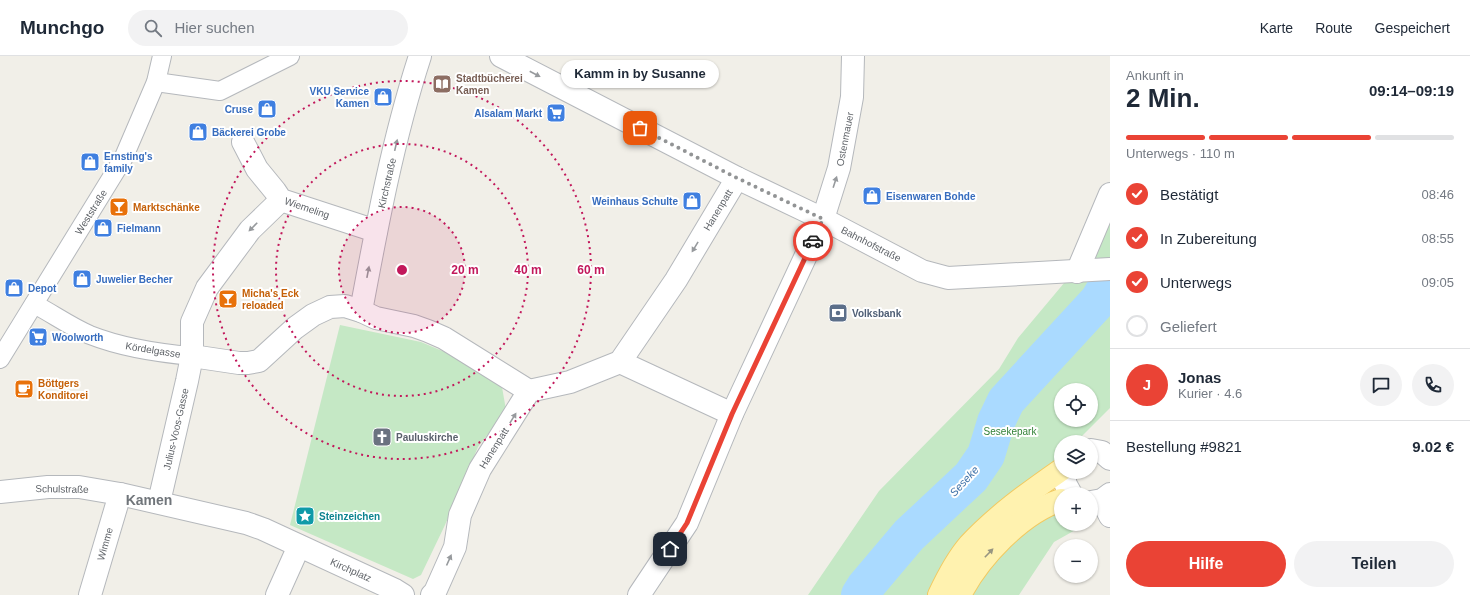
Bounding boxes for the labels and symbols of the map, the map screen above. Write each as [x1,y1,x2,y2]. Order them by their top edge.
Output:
callout: Kamm in by Susanne [561,60,719,88]
one-way arrow [530,71,541,77]
library icon: Stadtbücherei Kamen [431,73,453,95]
place label: Stadtbücherei Kamen [456,73,523,96]
place label: VKU Service Kamen [310,86,369,109]
shop icon: VKU Service Kamen [372,86,394,108]
shop icon: Cruse [256,98,278,120]
supermarket icon: Alsalam Markt [545,102,567,124]
place label: Cruse [225,104,253,115]
place label: Alsalam Markt [474,108,543,119]
street label: Ostenmauer [834,110,856,167]
pin [623,111,657,145]
shop icon: Bäckerei Grobe [187,121,209,143]
place label: Bäckerei Grobe [212,127,286,138]
one-way arrow [393,139,399,152]
shop icon: Ernsting's family [79,151,101,173]
place label: Ernsting's family [104,151,153,174]
street label: Kirchstraße [376,156,398,209]
one-way arrow [832,176,838,188]
shop icon: Eisenwaren Bohde [861,185,883,207]
street label: Weststraße [73,187,109,237]
street label: Hanenpatt [701,187,735,233]
shop icon: Weinhaus Schulte [681,190,703,212]
place label: Eisenwaren Bohde [886,191,976,202]
street label: Wiemeling [283,195,331,221]
bar icon: Marktschänke [108,196,130,218]
place label: Weinhaus Schulte [592,196,678,207]
place label: Marktschänke [133,202,200,213]
shop icon: Fielmann [92,217,114,239]
courier [793,221,833,261]
one-way arrow [248,222,258,232]
place label: Fielmann [117,223,161,234]
street label: Bahnhofstraße [839,224,903,264]
one-way arrow [692,241,699,253]
centre of rings [395,263,409,277]
text: 20 m [451,263,479,277]
text: 40 m [514,263,542,277]
text: 60 m [577,263,605,277]
one-way arrow [366,266,372,279]
shop icon: Juwelier Becher [71,268,93,290]
place label: Juwelier Becher [96,274,173,285]
shop icon: Depot [3,277,25,299]
place label: Depot [28,283,57,294]
bar icon: Micha's Eck reloaded [217,288,239,310]
place label: Micha's Eck reloaded [242,288,299,311]
bank icon: Volksbank [827,302,849,324]
place label: Volksbank [852,308,902,319]
supermarket icon: Woolworth [27,326,49,348]
place label: Woolworth [52,332,103,343]
street label: Kördelgasse [125,340,182,360]
cafe icon: Böttgers Konditorei [13,378,35,400]
place label: Böttgers Konditorei [38,378,88,401]
street label: Julius-Voos-Gasse [161,387,191,471]
one-way arrow [509,412,516,424]
street label: Hanenpatt [477,425,511,470]
church icon: Pauluskirche [371,426,393,448]
park label: Sesekepark [984,426,1037,437]
place label: Pauluskirche [396,432,459,443]
water label: Seseke [947,463,981,499]
street label: Schulstraße [35,483,89,495]
district label: Kamen [126,492,172,508]
place icon: Steinzeichen [294,505,316,527]
place label: Steinzeichen [319,511,380,522]
street label: Wimme [95,526,115,562]
pin [653,532,687,566]
one-way arrow [984,548,994,558]
one-way arrow [446,555,452,566]
street label: Kirchplatz [329,556,373,584]

